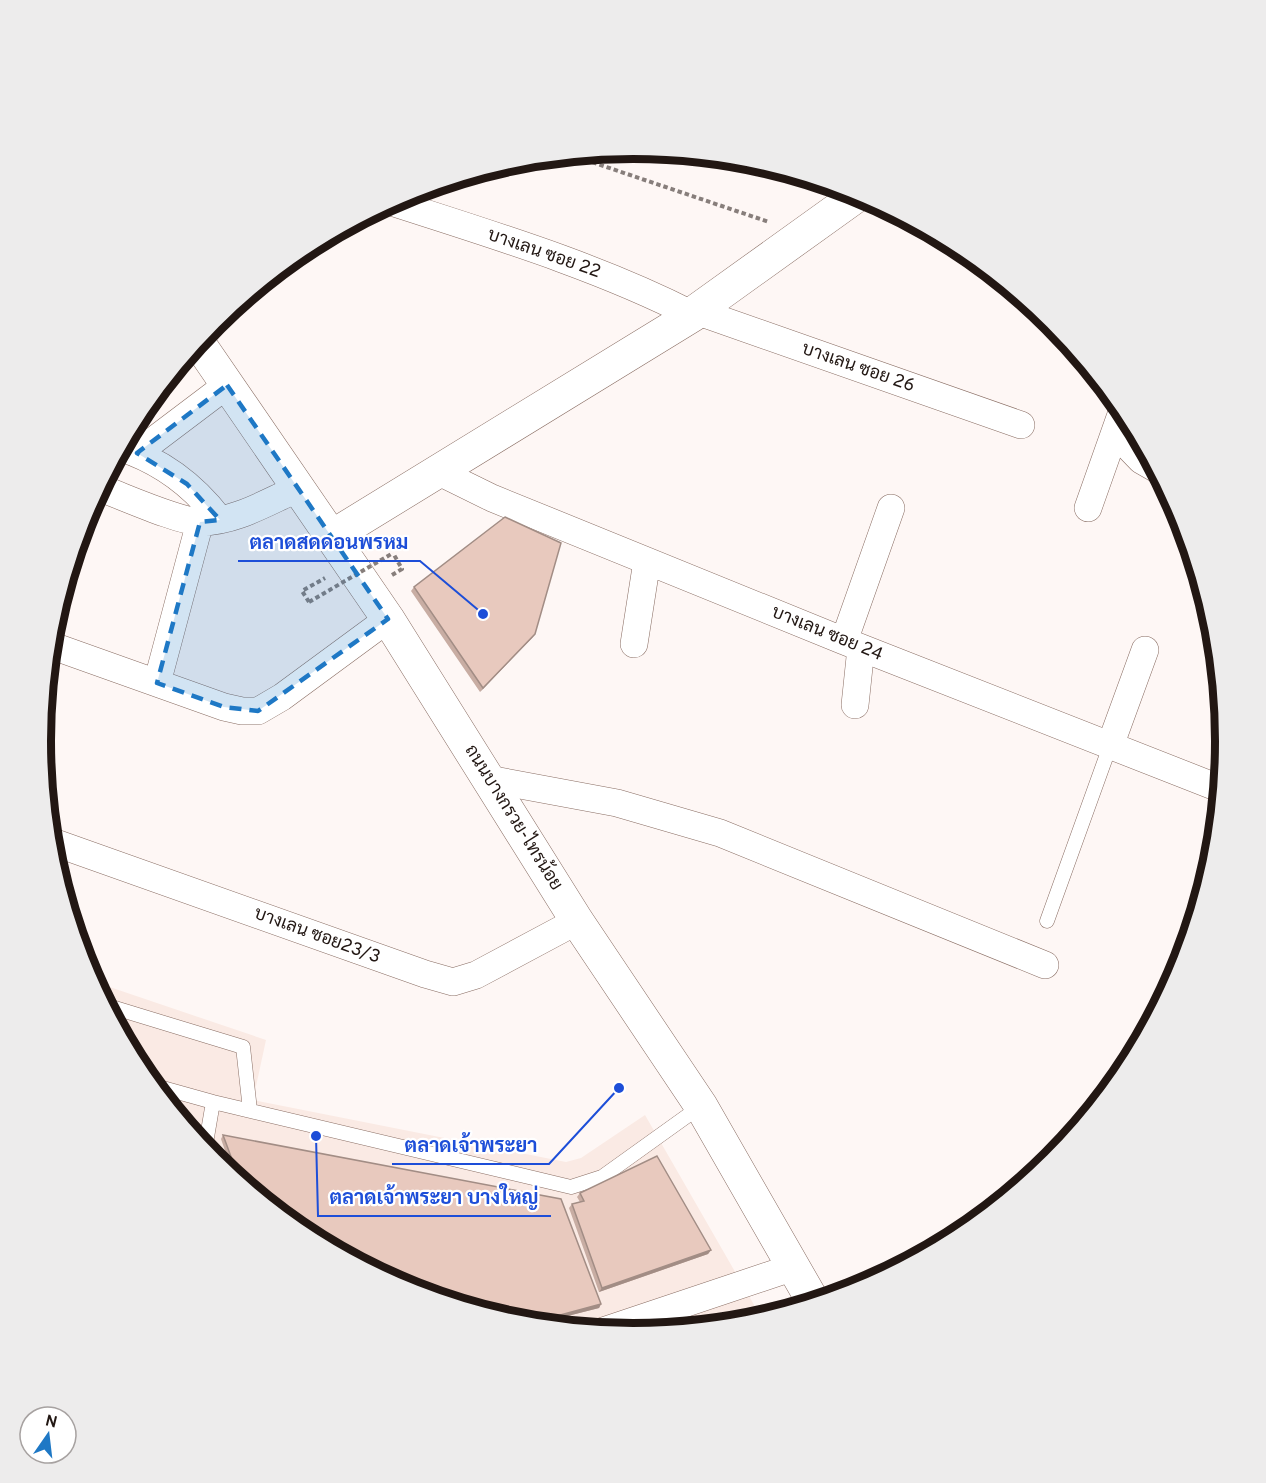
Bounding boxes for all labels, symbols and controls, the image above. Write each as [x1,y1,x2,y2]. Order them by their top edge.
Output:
street label: บางเลน ซอย 22 [484,224,604,284]
street label: บางเลน ซอย 26 [798,338,918,398]
callout: ตลาดสดดอนพรหม [238,523,420,561]
text: ตลาดสดดอนพรหม [250,531,408,557]
street label: บางเลน ซอย 24 [768,601,886,667]
street label: ถนนบางกรวย-ไทรน้อย [459,739,570,895]
street label: บางเลน ซอย23/3 [251,902,383,970]
callout: ตลาดเจ้าพระยา [392,1126,549,1164]
text: ตลาดเจ้าพระยา [405,1132,537,1160]
callout: ตลาดเจ้าพระยา บางใหญ่ [318,1178,551,1216]
text: ตลาดเจ้าพระยา บางใหญ่ [329,1183,539,1212]
north arrow [18,1405,78,1465]
text: N [43,1411,59,1433]

